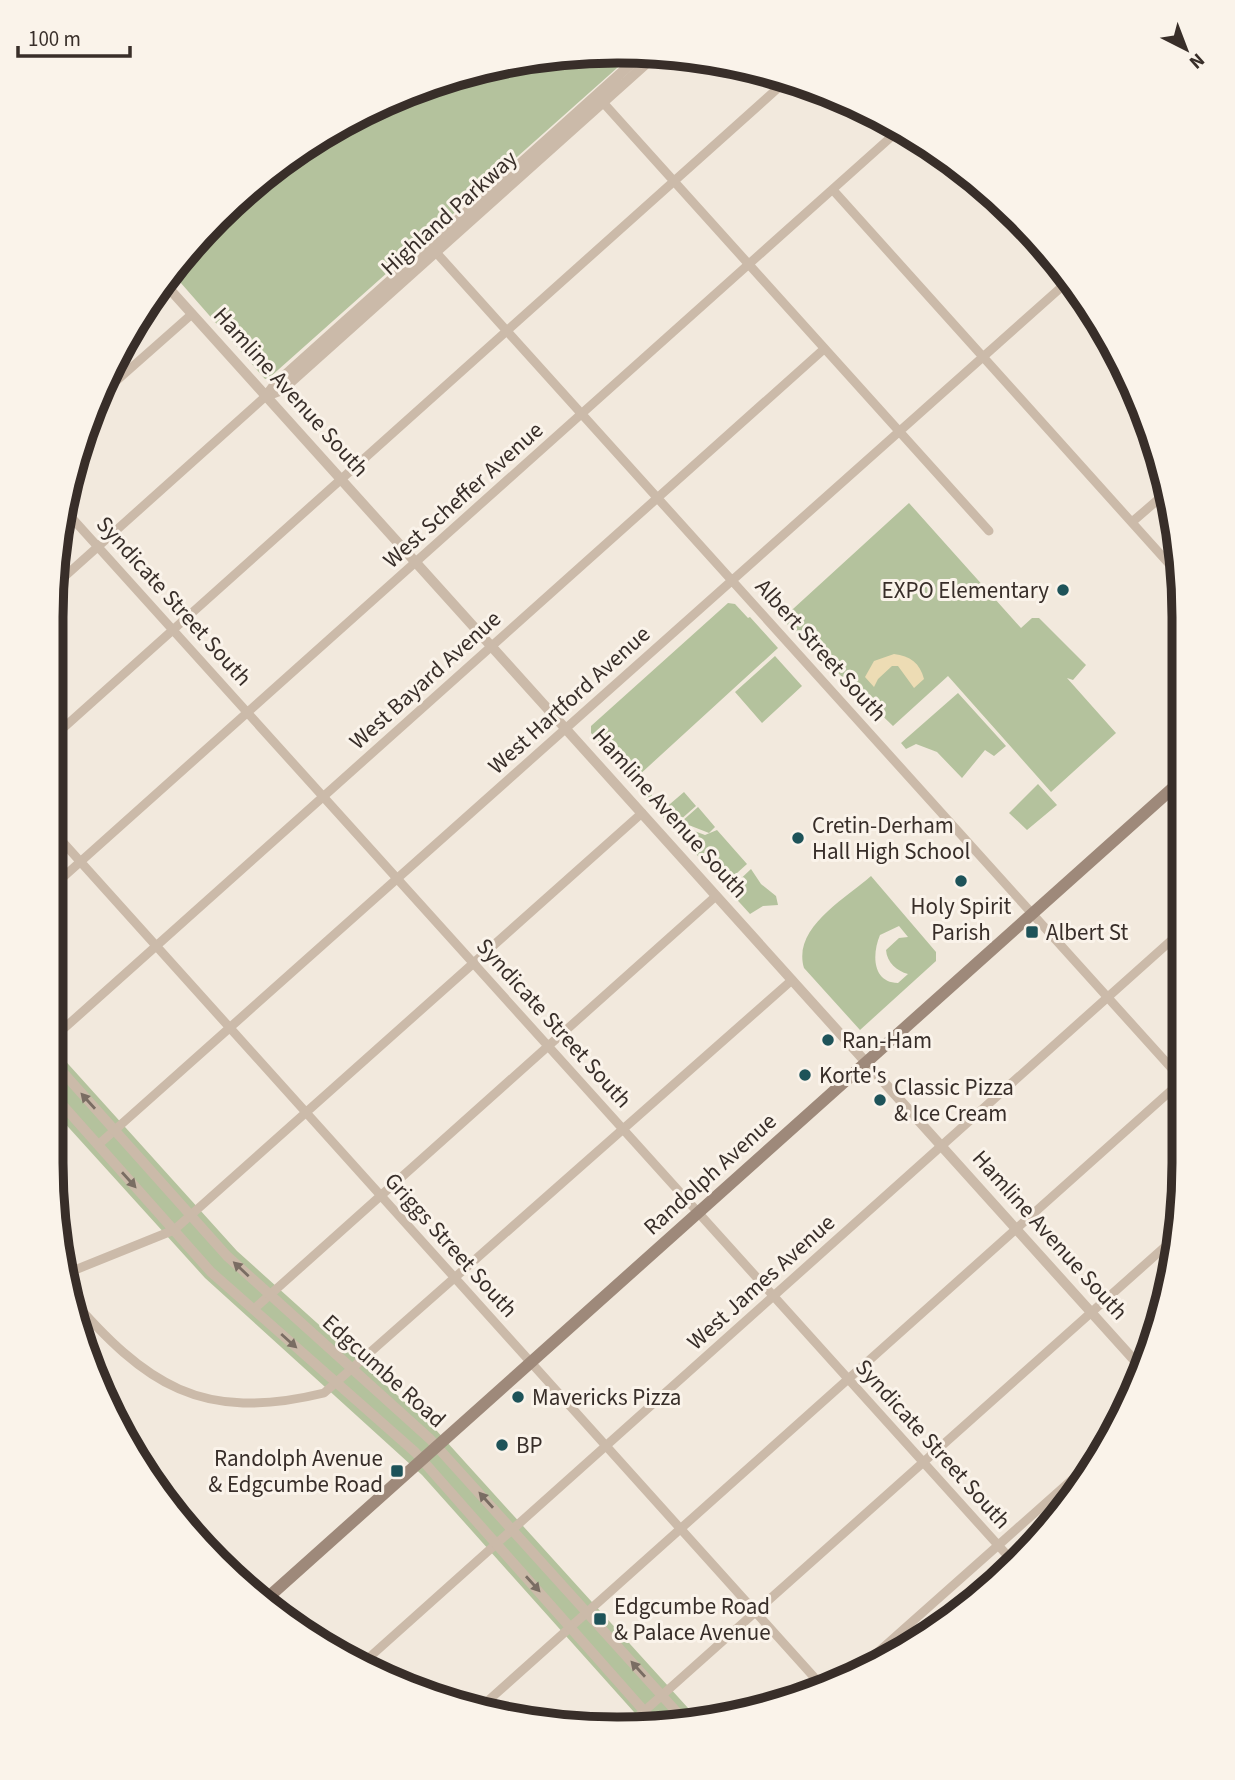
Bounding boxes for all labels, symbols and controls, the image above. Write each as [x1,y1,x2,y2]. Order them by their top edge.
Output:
scale bar [18,14,130,58]
north arrow [1151,14,1221,84]
text: 100 m [28,24,81,54]
text: N [1183,46,1210,75]
street label: Highland Parkway [373,142,525,283]
street label: Hamline Avenue South [206,300,376,484]
street label: West Scheffer Avenue [376,414,550,576]
street label: Syndicate Street South [89,509,259,693]
street label: Albert Street South [748,571,894,729]
place label: EXPO Elementary [882,574,1049,607]
marker: EXPO Elementary [1055,582,1071,598]
street label: West Bayard Avenue [342,603,508,757]
street label: West Hartford Avenue [481,618,657,782]
street label: Hamline Avenue South [585,721,755,905]
place label: Cretin-Derham Hall High School [812,809,970,868]
marker: Cretin-Derham Hall High School [790,830,806,846]
marker: Holy Spirit Parish [953,873,969,889]
place label: Holy Spirit Parish [911,890,1012,949]
place label: Albert St [1046,916,1129,949]
marker: Albert St [1024,924,1040,940]
street label: Syndicate Street South [469,931,639,1115]
place label: Ran-Ham [842,1024,932,1057]
marker: Ran-Ham [820,1032,836,1048]
place label: Korte's [819,1059,886,1092]
marker: Korte's [797,1067,813,1083]
place label: Classic Pizza & Ice Cream [894,1071,1014,1130]
one-way arrow [81,1092,96,1109]
marker: Classic Pizza & Ice Cream [872,1092,888,1108]
street label: Randolph Avenue [636,1105,784,1243]
street label: Hamline Avenue South [965,1143,1135,1327]
street label: Griggs Street South [377,1165,525,1325]
one-way arrow [121,1171,137,1189]
street label: West James Avenue [680,1206,842,1358]
one-way arrow [232,1261,250,1277]
street label: Edgcumbe Road [315,1307,453,1435]
one-way arrow [280,1333,298,1349]
street label: Syndicate Street South [848,1352,1018,1536]
place label: Mavericks Pizza [532,1381,681,1414]
marker: Mavericks Pizza [510,1389,526,1405]
place label: BP [516,1429,543,1462]
marker: BP [494,1437,510,1453]
place label: Randolph Avenue & Edgcumbe Road [208,1442,383,1501]
marker: Randolph Avenue & Edgcumbe Road [389,1463,405,1479]
one-way arrow [478,1492,494,1509]
one-way arrow [525,1575,540,1592]
place label: Edgcumbe Road & Palace Avenue [614,1590,771,1649]
marker: Edgcumbe Road & Palace Avenue [592,1611,608,1627]
one-way arrow [630,1660,646,1678]

